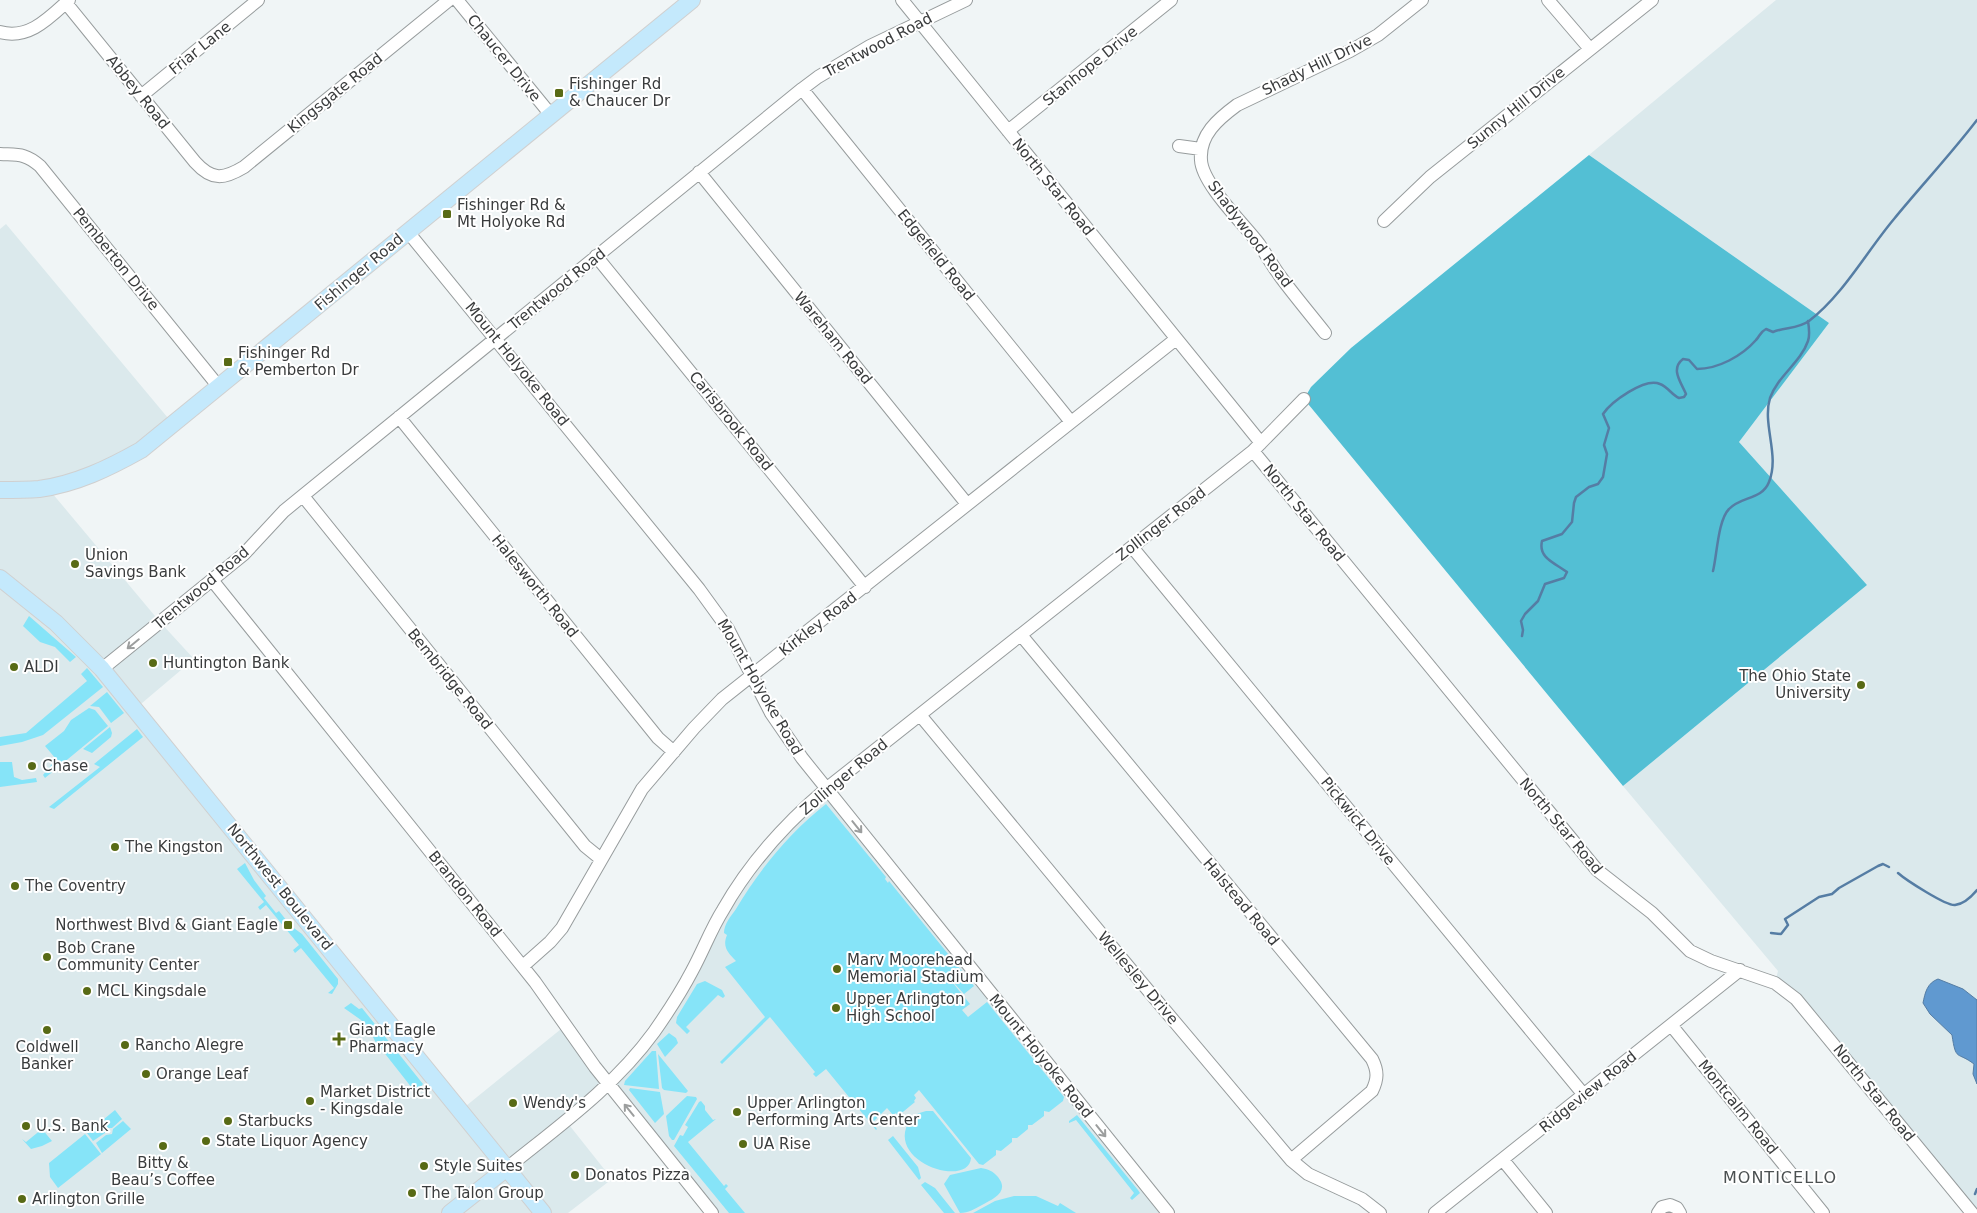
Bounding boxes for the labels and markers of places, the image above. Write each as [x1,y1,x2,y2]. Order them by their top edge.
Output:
place label: Fishinger Rd & Chaucer Dr [569,75,671,110]
marker: Fishinger Rd & Chaucer Dr [553,87,565,99]
place label: Fishinger Rd & Mt Holyoke Rd [457,196,566,231]
marker: Fishinger Rd & Mt Holyoke Rd [441,208,453,220]
place label: Fishinger Rd & Pemberton Dr [238,344,360,379]
marker: Fishinger Rd & Pemberton Dr [222,356,234,368]
place label: Union Savings Bank [85,546,186,581]
marker: Union Savings Bank [69,558,81,570]
place label: Huntington Bank [163,654,290,672]
marker: Huntington Bank [147,657,159,669]
place label: ALDI [24,658,59,676]
marker: ALDI [8,661,20,673]
place label: The Ohio State University [1738,667,1851,702]
marker: The Ohio State University [1855,679,1867,691]
place label: Chase [42,757,88,775]
marker: Chase [26,760,38,772]
place label: The Kingston [124,838,223,856]
marker: The Kingston [109,841,121,853]
place label: The Coventry [24,877,126,895]
marker: The Coventry [9,880,21,892]
place label: Northwest Blvd & Giant Eagle [55,916,278,934]
marker: Northwest Blvd & Giant Eagle [282,919,294,931]
place label: Bob Crane Community Center [57,939,200,974]
marker: Bob Crane Community Center [41,951,53,963]
place label: Marv Moorehead Memorial Stadium [847,951,984,986]
marker: Marv Moorehead Memorial Stadium [831,963,843,975]
place label: MCL Kingsdale [97,982,207,1000]
marker: MCL Kingsdale [81,985,93,997]
place label: Upper Arlington High School [846,990,965,1025]
marker: Upper Arlington High School [830,1002,842,1014]
place label: Giant Eagle Pharmacy [349,1021,436,1056]
marker: Coldwell Banker [41,1024,53,1036]
marker: Giant Eagle Pharmacy [333,1033,345,1045]
place label: Rancho Alegre [135,1036,244,1054]
place label: Coldwell Banker [15,1038,79,1073]
marker: Rancho Alegre [119,1039,131,1051]
place label: Orange Leaf [156,1065,249,1083]
marker: Orange Leaf [140,1068,152,1080]
place label: Market District - Kingsdale [320,1083,430,1118]
place label: Wendy's [523,1094,586,1112]
place label: Upper Arlington Performing Arts Center [747,1094,920,1129]
marker: Market District - Kingsdale [304,1095,316,1107]
marker: Wendy's [507,1097,519,1109]
marker: Upper Arlington Performing Arts Center [731,1106,743,1118]
place label: Starbucks [238,1112,313,1130]
marker: Starbucks [222,1115,234,1127]
place label: U.S. Bank [36,1117,109,1135]
marker: U.S. Bank [20,1120,32,1132]
place label: State Liquor Agency [216,1132,368,1150]
marker: State Liquor Agency [200,1135,212,1147]
place label: UA Rise [753,1135,811,1153]
marker: UA Rise [737,1138,749,1150]
marker: Bitty & Beau’s Coffee [157,1140,169,1152]
place label: Bitty & Beau’s Coffee [111,1154,215,1189]
place label: Style Suites [434,1157,523,1175]
marker: Style Suites [418,1160,430,1172]
place label: Donatos Pizza [585,1166,690,1184]
marker: Donatos Pizza [569,1169,581,1181]
place label: The Talon Group [421,1184,544,1202]
marker: The Talon Group [406,1187,418,1199]
place label: Arlington Grille [32,1190,145,1208]
marker: Arlington Grille [16,1193,28,1205]

